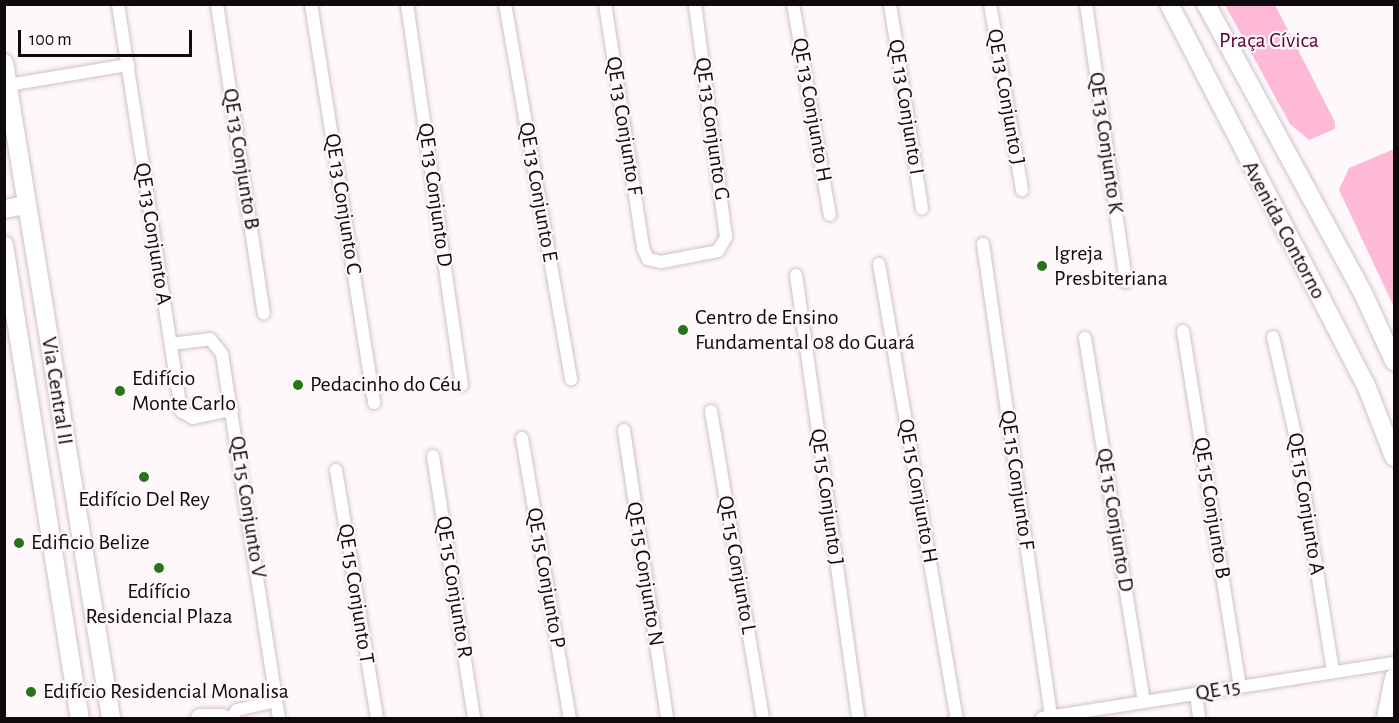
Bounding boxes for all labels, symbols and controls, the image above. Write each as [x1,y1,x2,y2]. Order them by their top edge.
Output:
scale bar [21,18,195,56]
street label: QE 13 Conjunto J [981,27,1031,167]
park label: Praça Cívica [1219,28,1319,54]
text: 100 m [29,31,72,49]
street label: QE 13 Conjunto H [786,36,838,184]
street label: QE 13 Conjunto I [882,37,930,177]
street label: QE 13 Conjunto F [600,55,648,197]
street label: QE 13 Conjunto G [689,56,735,202]
street label: QE 13 Conjunto K [1083,70,1129,216]
street label: QE 13 Conjunto B [217,87,265,231]
street label: QE 13 Conjunto E [513,120,563,264]
street label: QE 13 Conjunto D [412,121,458,269]
street label: QE 13 Conjunto C [319,132,367,276]
street label: Avenida Contorno [1236,156,1332,304]
street label: QE 13 Conjunto A [129,161,177,307]
place label: Igreja Presbiteriana [1054,240,1168,292]
marker: Igreja Presbiteriana [1035,259,1049,273]
place label: Centro de Ensino Fundamental 08 do Guará [695,304,915,356]
marker: Centro de Ensino Fundamental 08 do Guará [676,323,690,337]
street label: Via Central II [35,335,79,447]
place label: Edifício Monte Carlo [132,365,236,416]
place label: Pedacinho do Céu [310,372,461,398]
marker: Pedacinho do Céu [291,378,305,392]
marker: Edifício Monte Carlo [113,384,127,398]
street label: QE 15 Conjunto F [994,409,1040,551]
street label: QE 15 Conjunto H [892,417,944,565]
street label: QE 15 Conjunto J [804,427,850,567]
street label: QE 15 Conjunto A [1282,431,1330,577]
street label: QE 15 Conjunto V [224,434,272,580]
street label: QE 15 Conjunto B [1188,435,1236,581]
street label: QE 15 Conjunto D [1091,446,1139,594]
marker: Edifício Del Rey [137,470,151,484]
place label: Edifício Del Rey [78,487,210,513]
street label: QE 15 Conjunto L [712,494,762,636]
street label: QE 15 Conjunto N [621,500,669,648]
street label: QE 15 Conjunto P [521,506,571,650]
street label: QE 15 Conjunto R [430,514,478,660]
street label: QE 15 Conjunto T [332,522,380,666]
place label: Edificio Belize [31,530,150,556]
marker: Edificio Belize [12,536,26,550]
marker: Edífício Residencial Plaza [152,561,166,575]
place label: Edífício Residencial Plaza [85,578,233,630]
street label: QE 15 [1194,673,1242,707]
place label: Edifício Residencial Monalisa [43,679,289,705]
marker: Edifício Residencial Monalisa [24,685,38,699]

